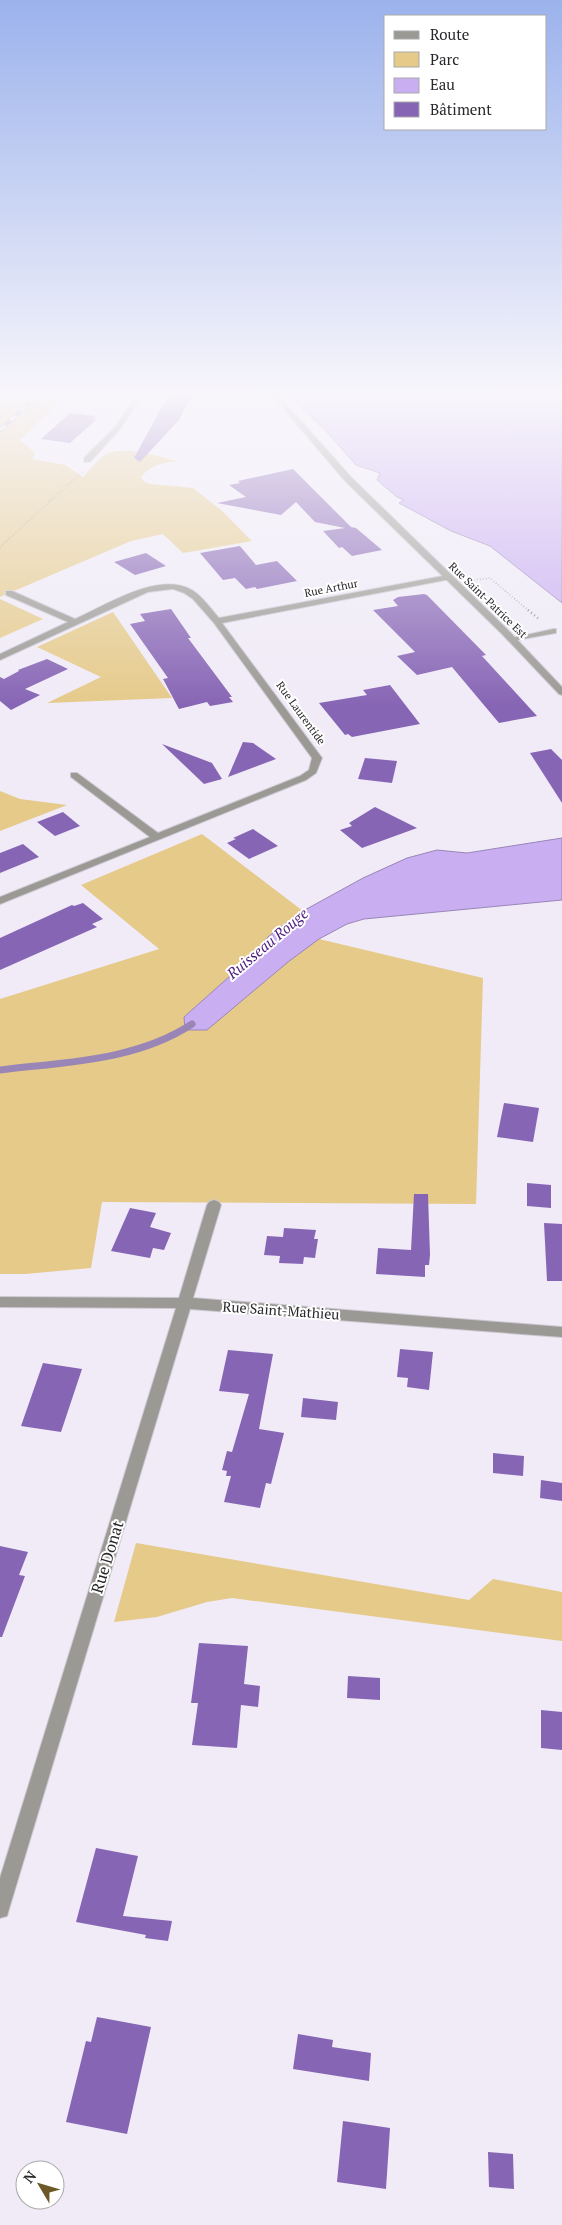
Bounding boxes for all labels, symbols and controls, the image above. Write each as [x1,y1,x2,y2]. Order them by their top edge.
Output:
legend [384,15,547,130]
text: Route [430,24,469,44]
text: Parc [430,49,459,69]
text: Eau [430,74,455,94]
text: Bâtiment [430,99,492,119]
street label: Rue Saint-Patrice Est [446,559,530,641]
street label: Rue Arthur [303,576,360,600]
street label: Rue Laurentide [273,679,329,748]
water label: Ruisseau Rouge [222,903,312,983]
street label: Rue Saint-Mathieu [222,1296,340,1324]
street label: Rue Donat [86,1518,129,1596]
north arrow [15,2160,65,2210]
text: N [19,2166,40,2187]

